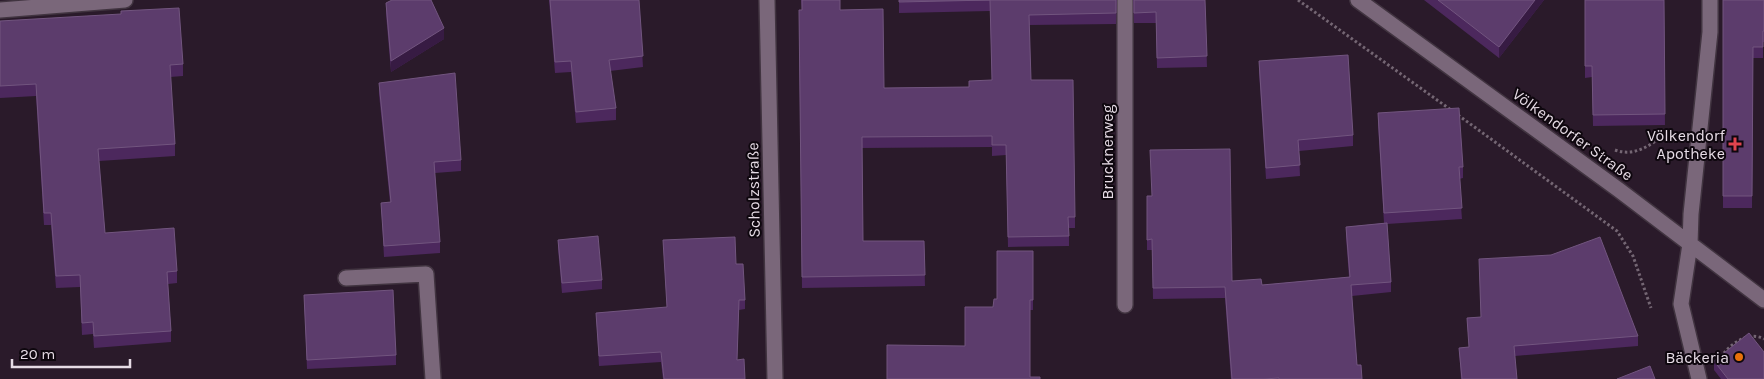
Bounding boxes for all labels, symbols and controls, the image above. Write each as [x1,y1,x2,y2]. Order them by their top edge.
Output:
street label: Völkendorfer Straße [1509,84,1637,184]
street label: Brucknerweg [1098,104,1117,200]
place label: Völkendorf Apotheke [1647,126,1726,163]
marker: Völkendorf Apotheke [1729,138,1741,150]
street label: Scholzstraße [743,142,764,238]
scale bar [12,336,130,368]
text: 20 m [20,345,55,363]
place label: Bäckeria [1665,348,1729,367]
marker: Bäckeria [1733,351,1745,363]

